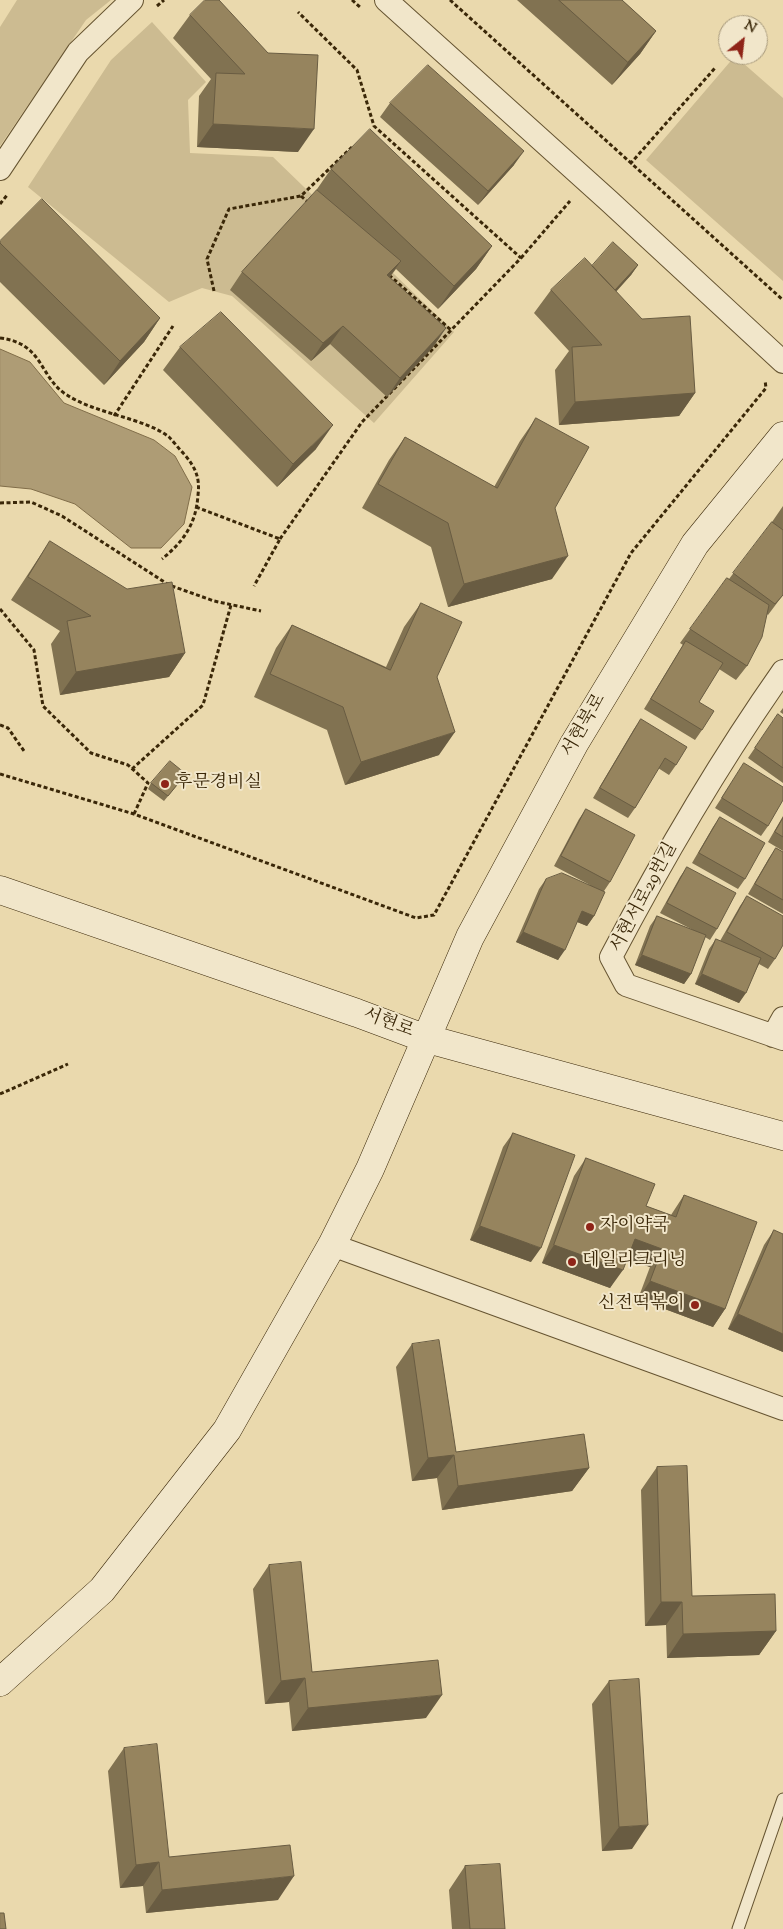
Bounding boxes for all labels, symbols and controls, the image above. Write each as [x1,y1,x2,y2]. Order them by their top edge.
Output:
north arrow [718,15,768,65]
text: N [740,16,760,39]
street label: 서현북로 [558,690,612,762]
place label: 후문경비실 [175,773,262,795]
marker: 후문경비실 [159,778,171,790]
street label: 서현서로29번길 [607,839,683,957]
street label: 서현로 [360,1005,416,1043]
place label: 자이약국 [600,1216,670,1238]
marker: 자이약국 [584,1221,596,1233]
place label: 데일리크리닝 [582,1251,686,1273]
marker: 데일리크리닝 [566,1256,578,1268]
place label: 신전떡볶이 [598,1294,685,1316]
marker: 신전떡볶이 [689,1299,701,1311]

